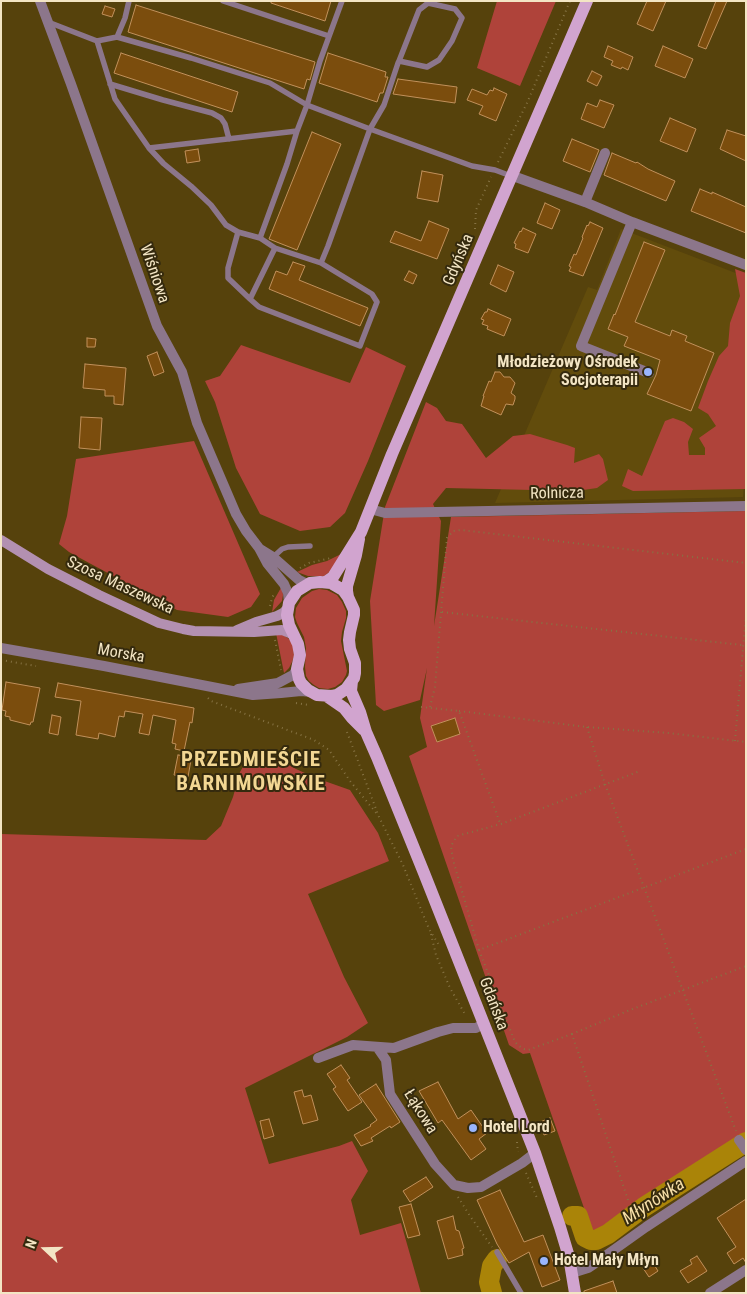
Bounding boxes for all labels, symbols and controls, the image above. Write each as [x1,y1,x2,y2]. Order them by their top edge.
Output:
street label: Gdyńska [440,231,478,289]
street label: Wiśniowa [135,242,173,306]
place label: Młodzieżowy Ośrodek Socjoterapii [497,353,638,391]
marker: Młodzieżowy Ośrodek Socjoterapii [642,366,654,378]
street label: Rolnicza [530,484,584,504]
street label: Szosa Maszewska [63,553,177,619]
street label: Morska [96,640,146,668]
district label: PRZEDMIEŚCIE BARNIMOWSKIE [175,748,327,798]
street label: Gdańska [474,975,512,1033]
street label: Łąkowa [399,1086,441,1138]
place label: Hotel Lord [483,1118,550,1138]
marker: Hotel Lord [467,1122,479,1134]
water label: Młynówka [619,1174,689,1230]
north arrow [20,1224,70,1274]
text: N [22,1237,40,1251]
place label: Hotel Mały Młyn [554,1251,659,1271]
marker: Hotel Mały Młyn [538,1255,550,1267]

